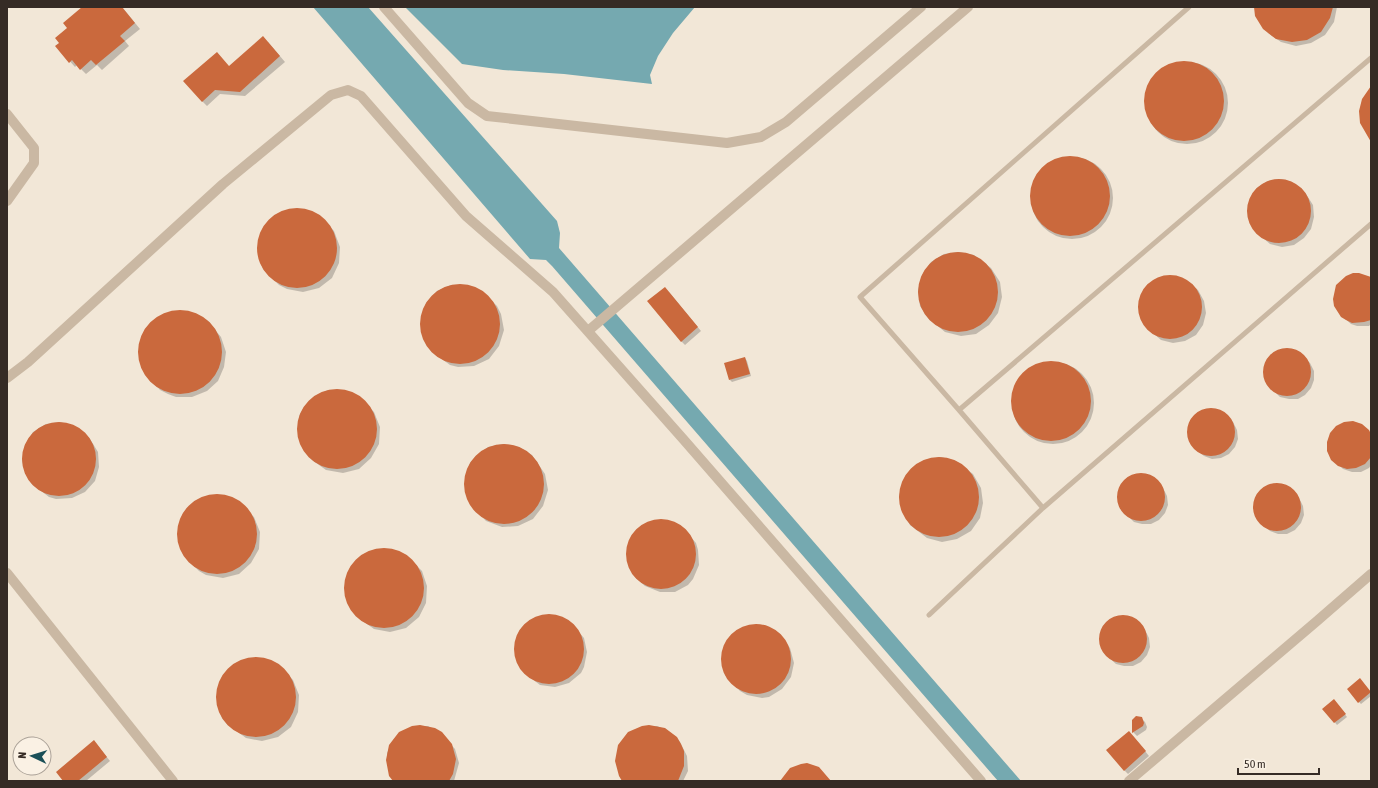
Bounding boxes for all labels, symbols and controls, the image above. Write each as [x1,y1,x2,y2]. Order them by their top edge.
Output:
north arrow [12,736,52,776]
scale bar [1238,750,1319,776]
text: N [16,752,28,759]
text: 50 m [1244,757,1266,771]

